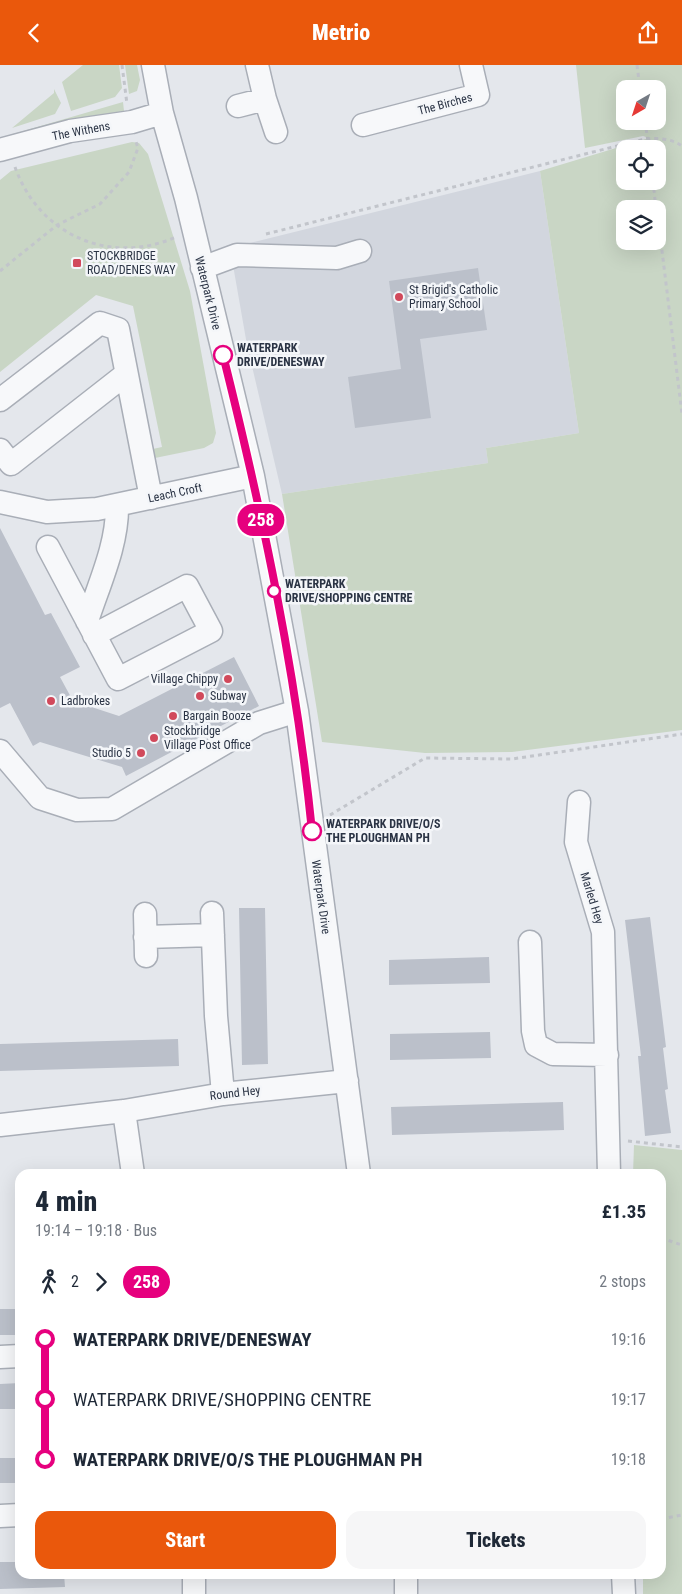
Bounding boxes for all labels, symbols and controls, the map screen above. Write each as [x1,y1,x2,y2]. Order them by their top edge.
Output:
icon: back [20,19,48,47]
icon: share [634,19,662,47]
text: Metrio [312,20,370,45]
north arrow [616,80,666,130]
map controls [616,80,666,250]
street label: The Birches [416,90,474,118]
street label: The Withens [51,119,111,143]
button: locate [616,140,666,190]
button: layers [616,200,666,250]
place label: STOCKBRIDGE ROAD/DENES WAY [87,249,176,277]
street label: Waterpark Drive [192,255,224,331]
marker: STOCKBRIDGE ROAD/DENES WAY [71,257,83,269]
place label: St Brigid's Catholic Primary School [409,283,498,311]
marker: St Brigid's Catholic Primary School [393,291,405,303]
place label: WATERPARK DRIVE/DENESWAY [237,341,325,369]
marker: WATERPARK DRIVE/DENESWAY [213,345,233,365]
street label: Leach Croft [147,480,204,506]
line badge: 258 [232,504,290,536]
text: 258 [247,509,275,530]
place label: WATERPARK DRIVE/SHOPPING CENTRE [285,577,413,605]
marker: WATERPARK DRIVE/SHOPPING CENTRE [267,584,281,598]
place label: Village Chippy [151,672,218,686]
marker: Village Chippy [222,673,234,685]
place label: Subway [210,689,246,703]
marker: Subway [194,690,206,702]
place label: Ladbrokes [61,694,110,708]
marker: Ladbrokes [45,695,57,707]
place label: Bargain Booze [183,709,252,723]
marker: Bargain Booze [167,710,179,722]
place label: Stockbridge Village Post Office [164,724,251,752]
marker: Stockbridge Village Post Office [148,732,160,744]
place label: Studio 5 [92,746,131,760]
marker: Studio 5 [135,747,147,759]
place label: WATERPARK DRIVE/O/S THE PLOUGHMAN PH [326,817,441,845]
marker: WATERPARK DRIVE/O/S THE PLOUGHMAN PH [302,821,322,841]
street label: Waterpark Drive [309,859,333,935]
street label: Marled Hey [577,870,607,926]
street label: Round Hey [209,1083,261,1103]
text: 4 min [35,1185,97,1218]
text: £1.35 [602,1200,646,1223]
text: 19:14 – 19:18 · Bus [35,1221,157,1240]
icon: walk [35,1268,63,1296]
icon: forward [87,1268,115,1296]
text: 258 [133,1271,160,1292]
text: 2 [71,1272,79,1291]
text: 2 stops [599,1272,646,1291]
text: WATERPARK DRIVE/DENESWAY [73,1328,312,1351]
text: 19:16 [611,1330,646,1349]
text: WATERPARK DRIVE/SHOPPING CENTRE [73,1388,371,1411]
text: 19:17 [611,1390,646,1409]
text: WATERPARK DRIVE/O/S THE PLOUGHMAN PH [73,1448,422,1471]
text: 19:18 [611,1450,646,1469]
button: Start [35,1511,336,1569]
button: Tickets [346,1511,646,1569]

